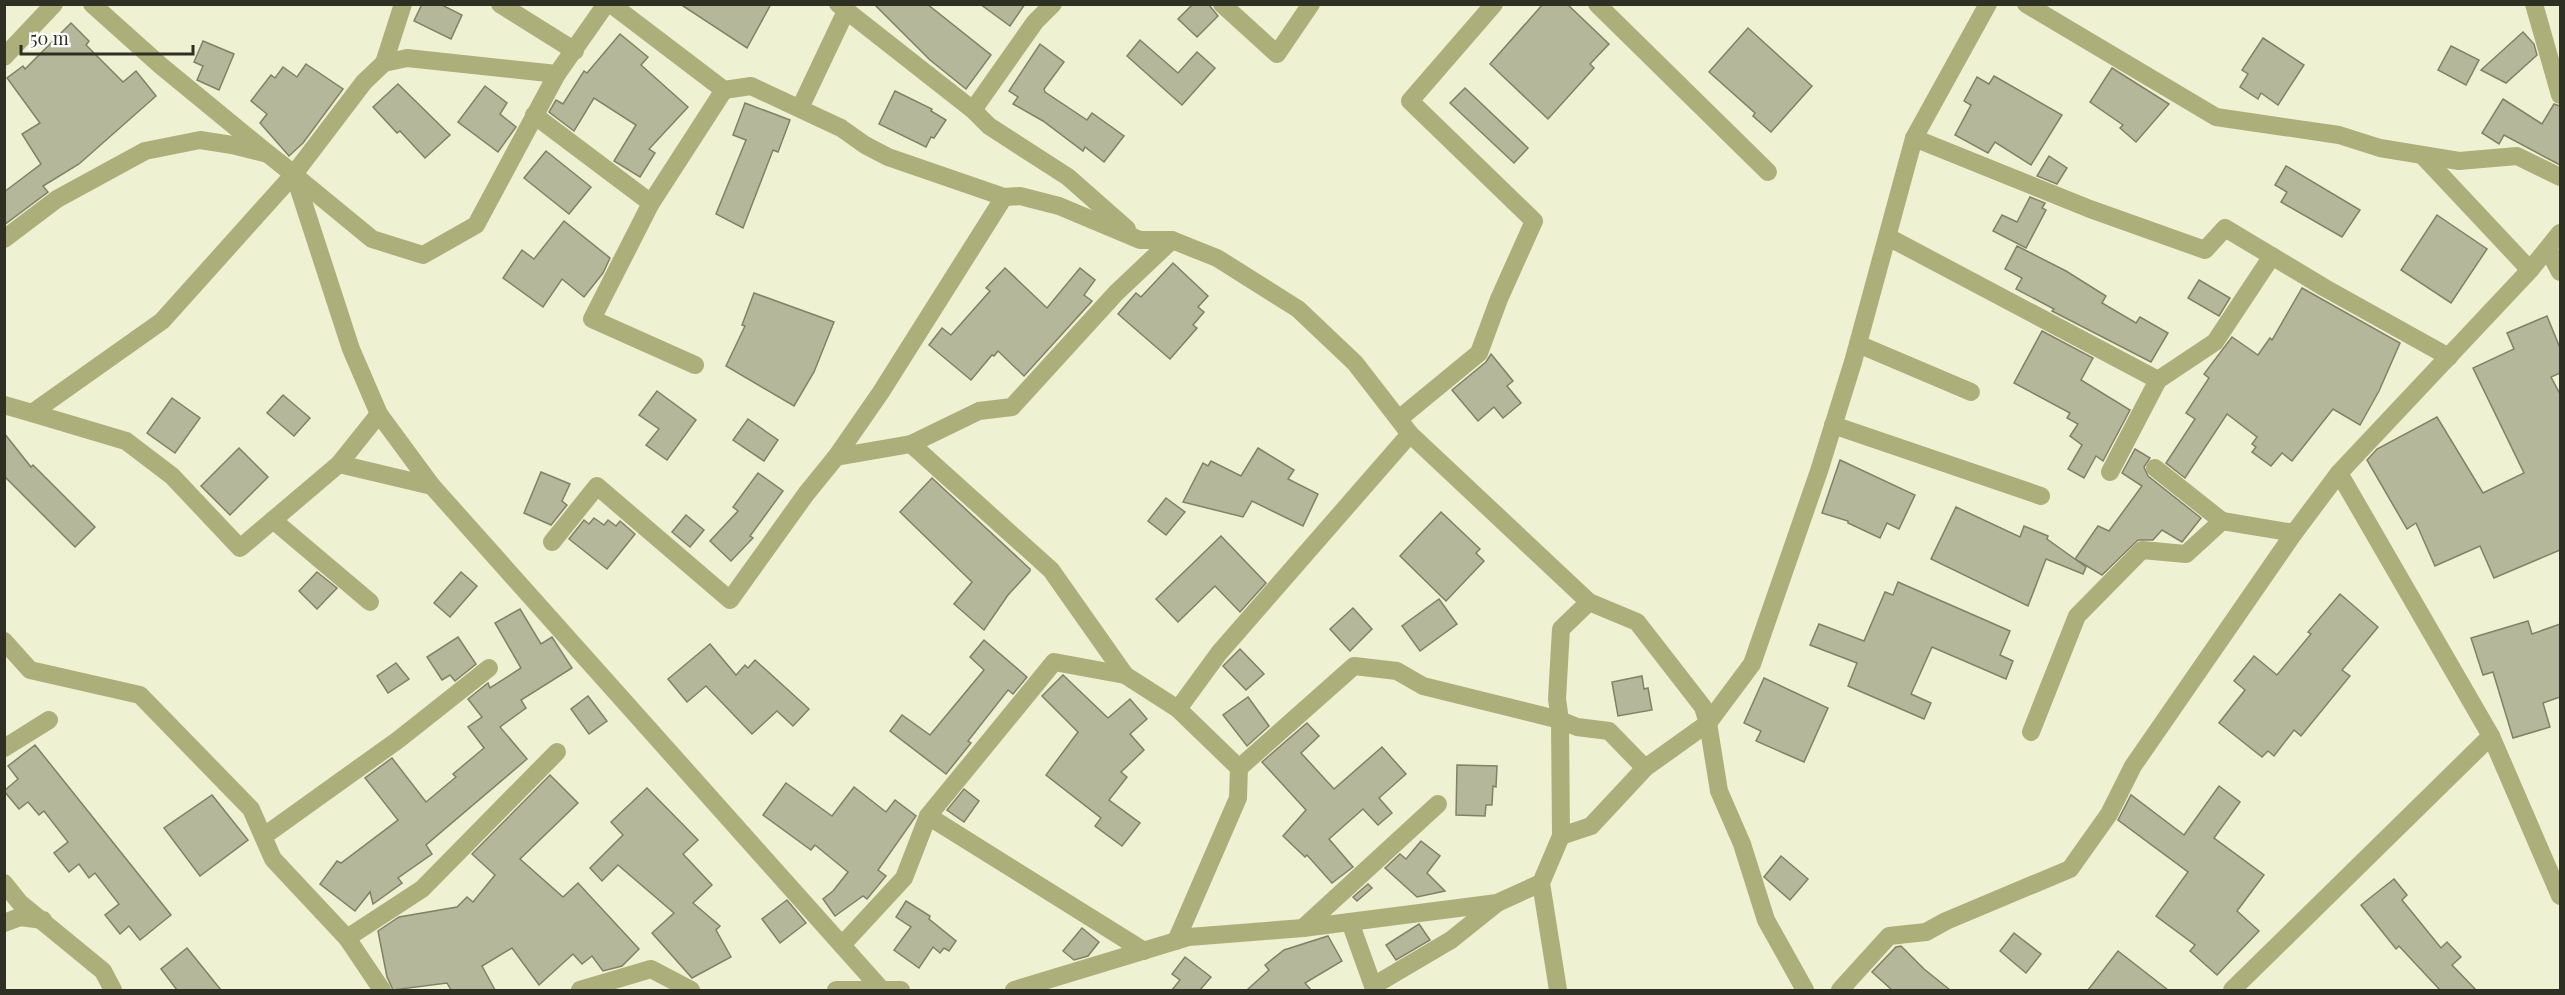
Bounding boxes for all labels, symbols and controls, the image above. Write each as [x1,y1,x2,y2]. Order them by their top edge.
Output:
scale bar [21,18,194,56]
text: 50 m [30,26,69,50]

